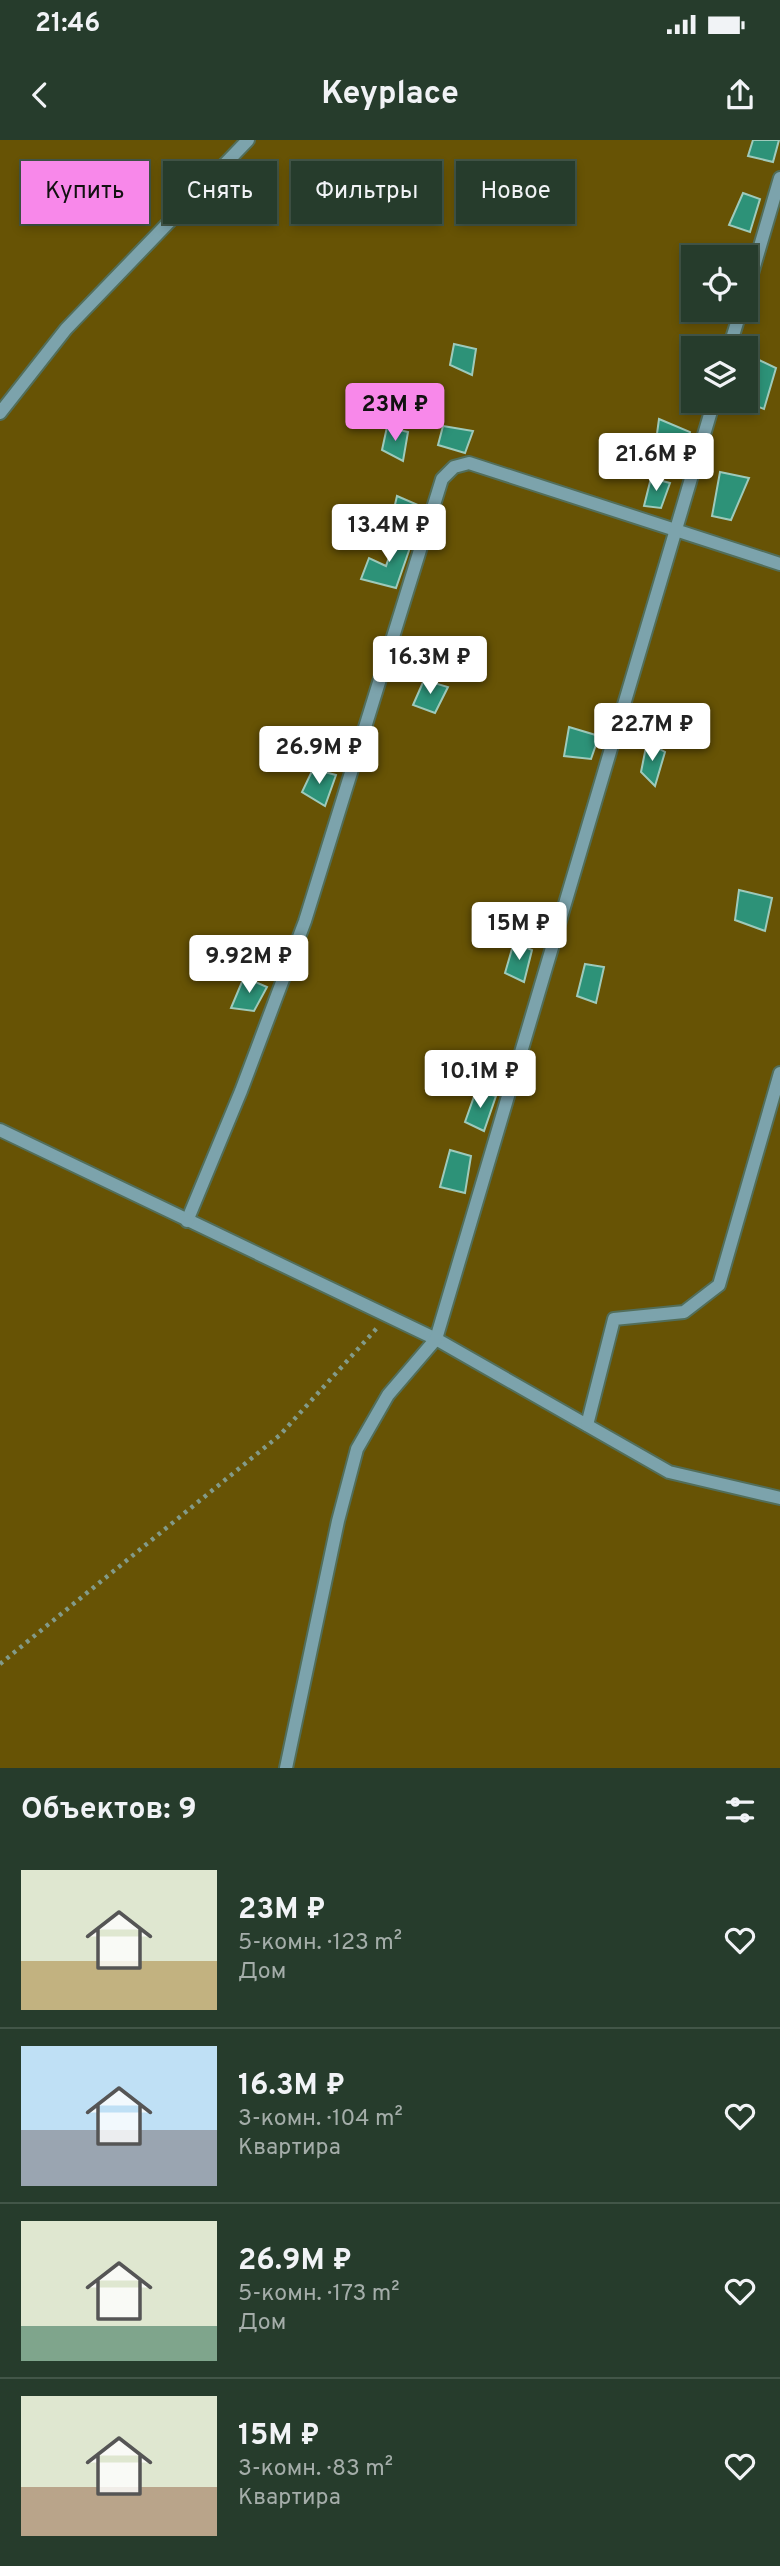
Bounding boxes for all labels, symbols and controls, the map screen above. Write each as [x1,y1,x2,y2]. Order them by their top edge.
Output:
text: 21:46 [35,8,100,41]
text: Keyplace [321,75,459,115]
icon: back [21,76,59,114]
icon: share [721,76,759,114]
chip: Купить [21,161,149,224]
chip: Снять [163,161,277,224]
chip: Фильтры [291,161,442,224]
chip: Новое [456,161,575,224]
map controls [681,245,758,413]
button: locate [681,245,758,322]
button: layers [681,336,758,413]
pin: 23M ₽ [346,384,444,443]
text: 23M ₽ [361,391,429,420]
pin: 21.6M ₽ [591,434,721,493]
text: 21.6M ₽ [615,441,697,470]
pin: 13.4M ₽ [324,504,454,564]
text: 13.4M ₽ [348,512,430,541]
pin: 16.3M ₽ [365,636,495,696]
text: 16.3M ₽ [389,644,471,673]
pin: 22.7M ₽ [587,704,717,763]
text: 22.7M ₽ [610,711,694,740]
pin: 26.9M ₽ [254,726,384,786]
text: 26.9M ₽ [275,734,363,763]
pin: 15M ₽ [470,902,568,962]
text: 15M ₽ [488,910,550,939]
pin: 9.92M ₽ [184,936,314,995]
text: 9.92M ₽ [205,943,293,972]
pin: 10.1M ₽ [415,1051,545,1110]
text: 10.1M ₽ [441,1058,519,1087]
icon: filters [721,1791,759,1829]
text: Объектов: 9 [21,1792,197,1829]
text: 23M ₽ [238,1892,326,1929]
icon: home [77,1898,161,1982]
icon: heart [721,1921,759,1959]
text: 5-комн. · 123 m² [238,1929,402,1958]
text: Дом [238,1958,286,1987]
text: 16.3M ₽ [238,2068,345,2105]
icon: home [77,2074,161,2158]
icon: heart [721,2097,759,2135]
text: 3-комн. · 104 m² [238,2105,403,2134]
text: Квартира [238,2134,341,2163]
text: 26.9M ₽ [238,2243,352,2280]
icon: home [77,2249,161,2333]
icon: heart [721,2272,759,2310]
text: 5-комн. · 173 m² [238,2280,400,2309]
text: Дом [238,2309,286,2338]
text: 15M ₽ [238,2418,320,2455]
icon: home [77,2424,161,2508]
icon: heart [721,2447,759,2485]
text: 3-комн. · 83 m² [238,2455,393,2484]
text: Квартира [238,2484,341,2513]

